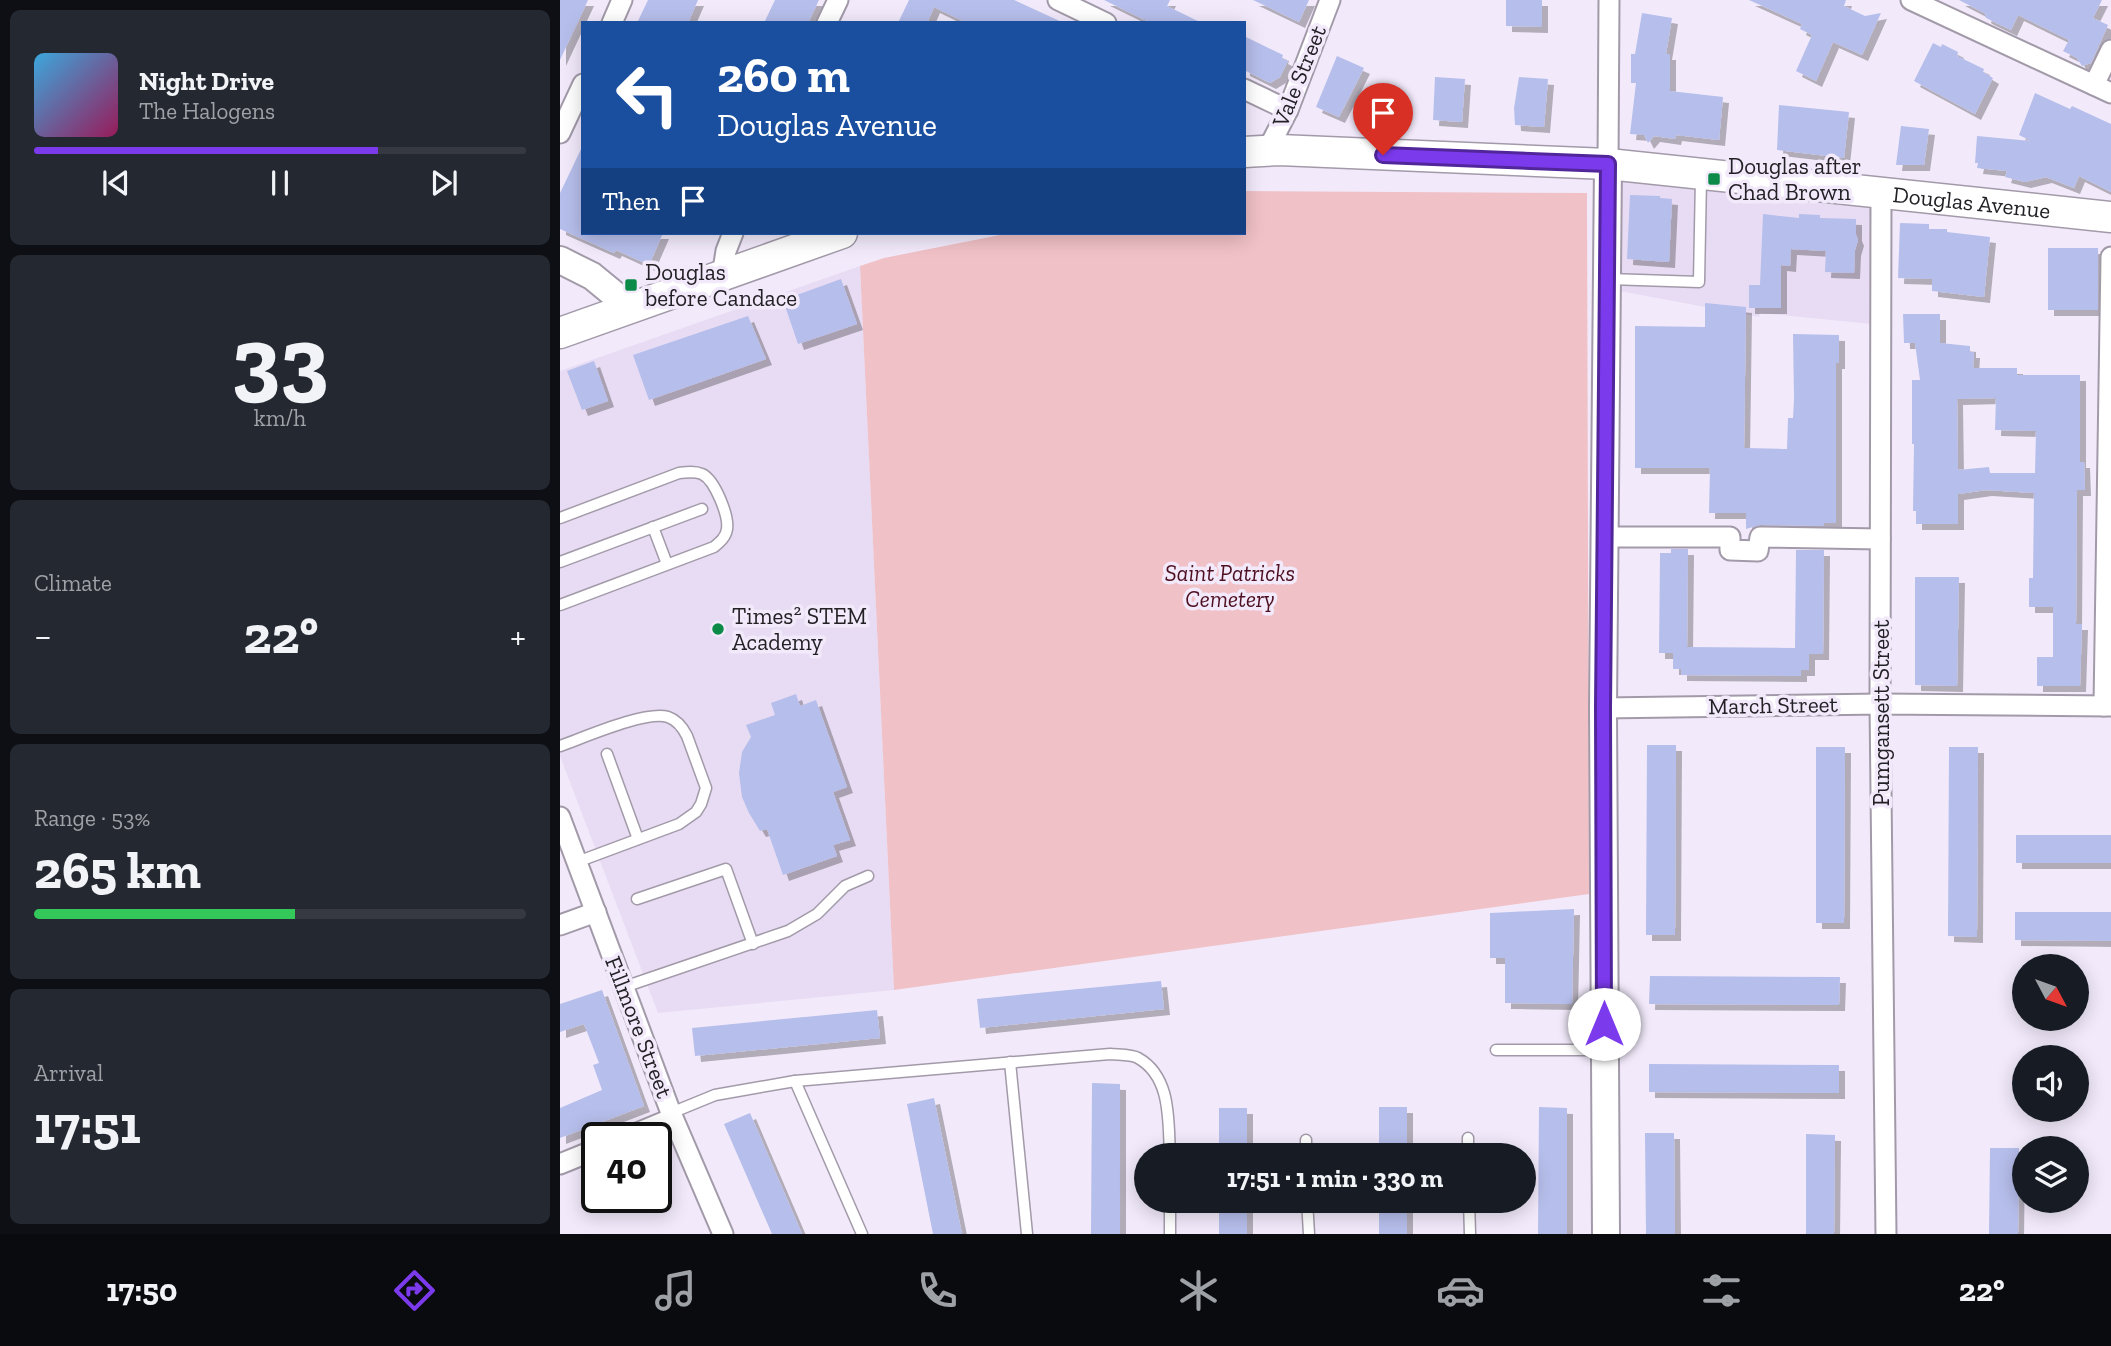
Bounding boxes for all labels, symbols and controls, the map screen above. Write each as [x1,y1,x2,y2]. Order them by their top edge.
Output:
street label: Vale Street [1266,21,1332,132]
text: 260 m [717,46,850,105]
icon: left [602,49,693,140]
text: Night Drive [139,65,274,97]
pin [1353,83,1413,155]
icon: arrive [1364,94,1402,132]
text: The Halogens [139,97,275,125]
text: Douglas Avenue [717,106,937,144]
place label: Douglas after Chad Brown [1728,152,1862,206]
icon: previous [97,164,135,202]
icon: pause [261,164,299,202]
icon: next [425,164,463,202]
marker: Douglas after Chad Brown [1706,171,1722,187]
street label: Douglas Avenue [1891,180,2052,225]
icon: arrive [674,182,712,220]
text: Then [602,185,660,217]
place label: Douglas before Candace [644,258,797,312]
marker: Douglas before Candace [623,277,639,293]
text: 33 [231,304,329,413]
text: km/h [254,404,306,432]
park label: Saint Patricks Cemetery [1165,559,1295,613]
text: Climate [34,569,112,597]
place label: Times² STEM Academy [732,602,867,656]
text: 22° [244,604,318,666]
text: − [34,613,52,659]
text: + [510,613,526,659]
street label: Pumgansett Street [1867,619,1895,806]
marker: Times² STEM Academy [710,621,726,637]
street label: March Street [1708,690,1839,720]
text: Range · 53% [34,804,150,832]
text: 265 km [34,839,201,901]
street label: Fillmore Street [599,952,679,1102]
north arrow [2012,954,2090,1031]
map controls [2012,954,2089,1213]
position arrow [1567,987,1641,1061]
button: sound [2012,1045,2089,1122]
text: Arrival [34,1059,103,1087]
text: 17:51 [34,1094,141,1156]
speed limit sign: 40 [581,1122,672,1213]
button: layers [2012,1136,2089,1213]
text: 17:51 · 1 min · 330 m [1227,1162,1443,1194]
icon: directions [390,1266,439,1315]
icon: music [651,1266,700,1315]
icon: phone [913,1266,962,1315]
icon: climate [1174,1266,1223,1315]
icon: car [1436,1266,1485,1315]
icon: filters [1697,1266,1746,1315]
text: 17:50 [106,1271,177,1309]
text: 22° [1959,1271,2005,1309]

